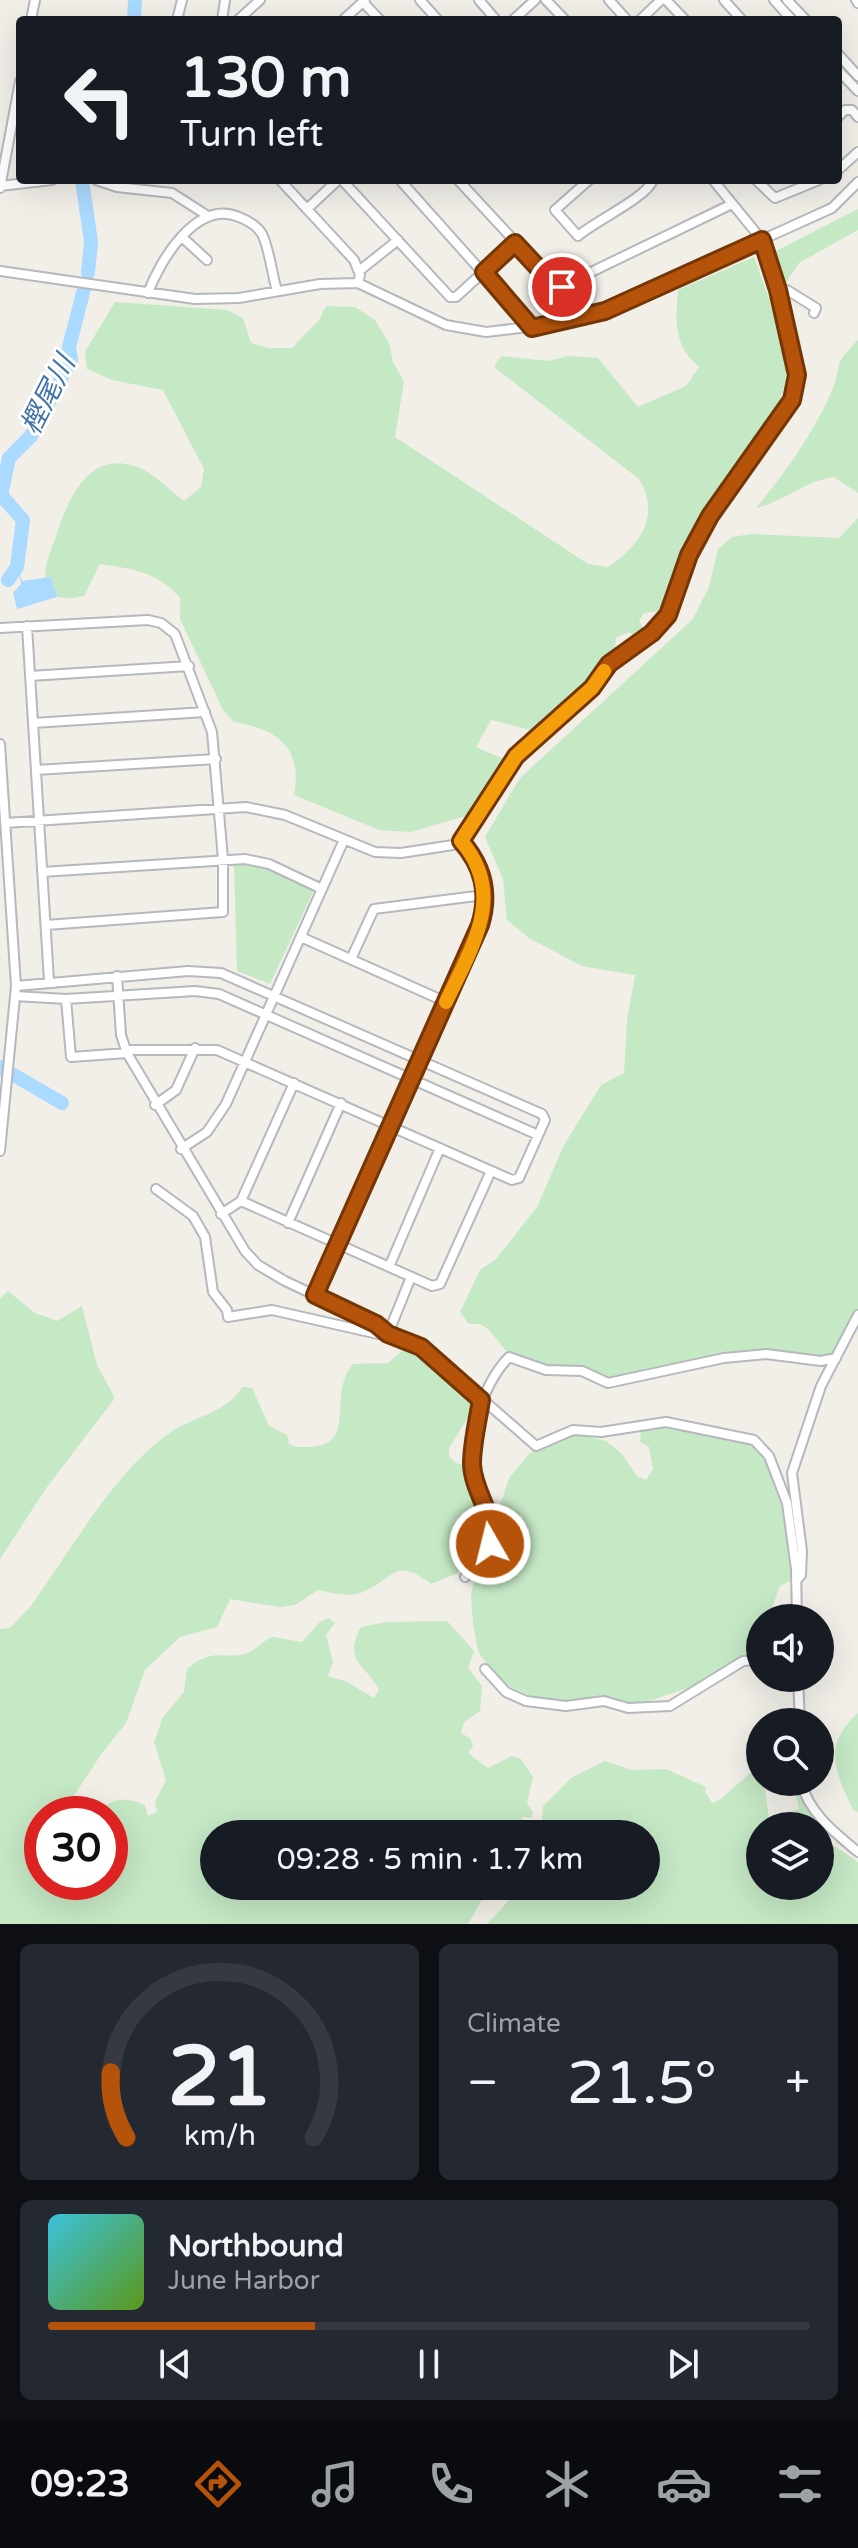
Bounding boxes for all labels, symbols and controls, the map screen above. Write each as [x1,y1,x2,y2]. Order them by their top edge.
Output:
text: 130 m [180,45,351,112]
icon: left [48,48,152,152]
text: Turn left [180,113,323,156]
pin [528,253,596,321]
icon: arrive [540,265,584,309]
water label: 樫尾川 [14,347,84,440]
position arrow [448,1502,532,1586]
map controls [746,1604,834,1900]
button: sound [746,1604,834,1692]
button: search [746,1708,834,1796]
speed limit sign: 30 [24,1796,128,1900]
button: layers [746,1812,834,1900]
text: 09:28 · 5 min · 1.7 km [277,1841,583,1878]
text: Climate [467,2008,561,2039]
text: 21 [167,2028,272,2128]
text: 21.5° [567,2048,717,2120]
text: − [467,2057,498,2110]
text: + [785,2057,810,2110]
text: km/h [184,2119,255,2153]
text: Northbound [168,2228,344,2265]
text: June Harbor [168,2265,320,2296]
icon: previous [153,2342,197,2386]
icon: pause [407,2342,451,2386]
icon: next [661,2342,705,2386]
icon: directions [190,2456,246,2512]
icon: music [307,2456,363,2512]
icon: phone [423,2456,479,2512]
icon: climate [539,2456,595,2512]
icon: car [656,2456,712,2512]
icon: filters [772,2456,828,2512]
text: 09:23 [30,2463,130,2506]

